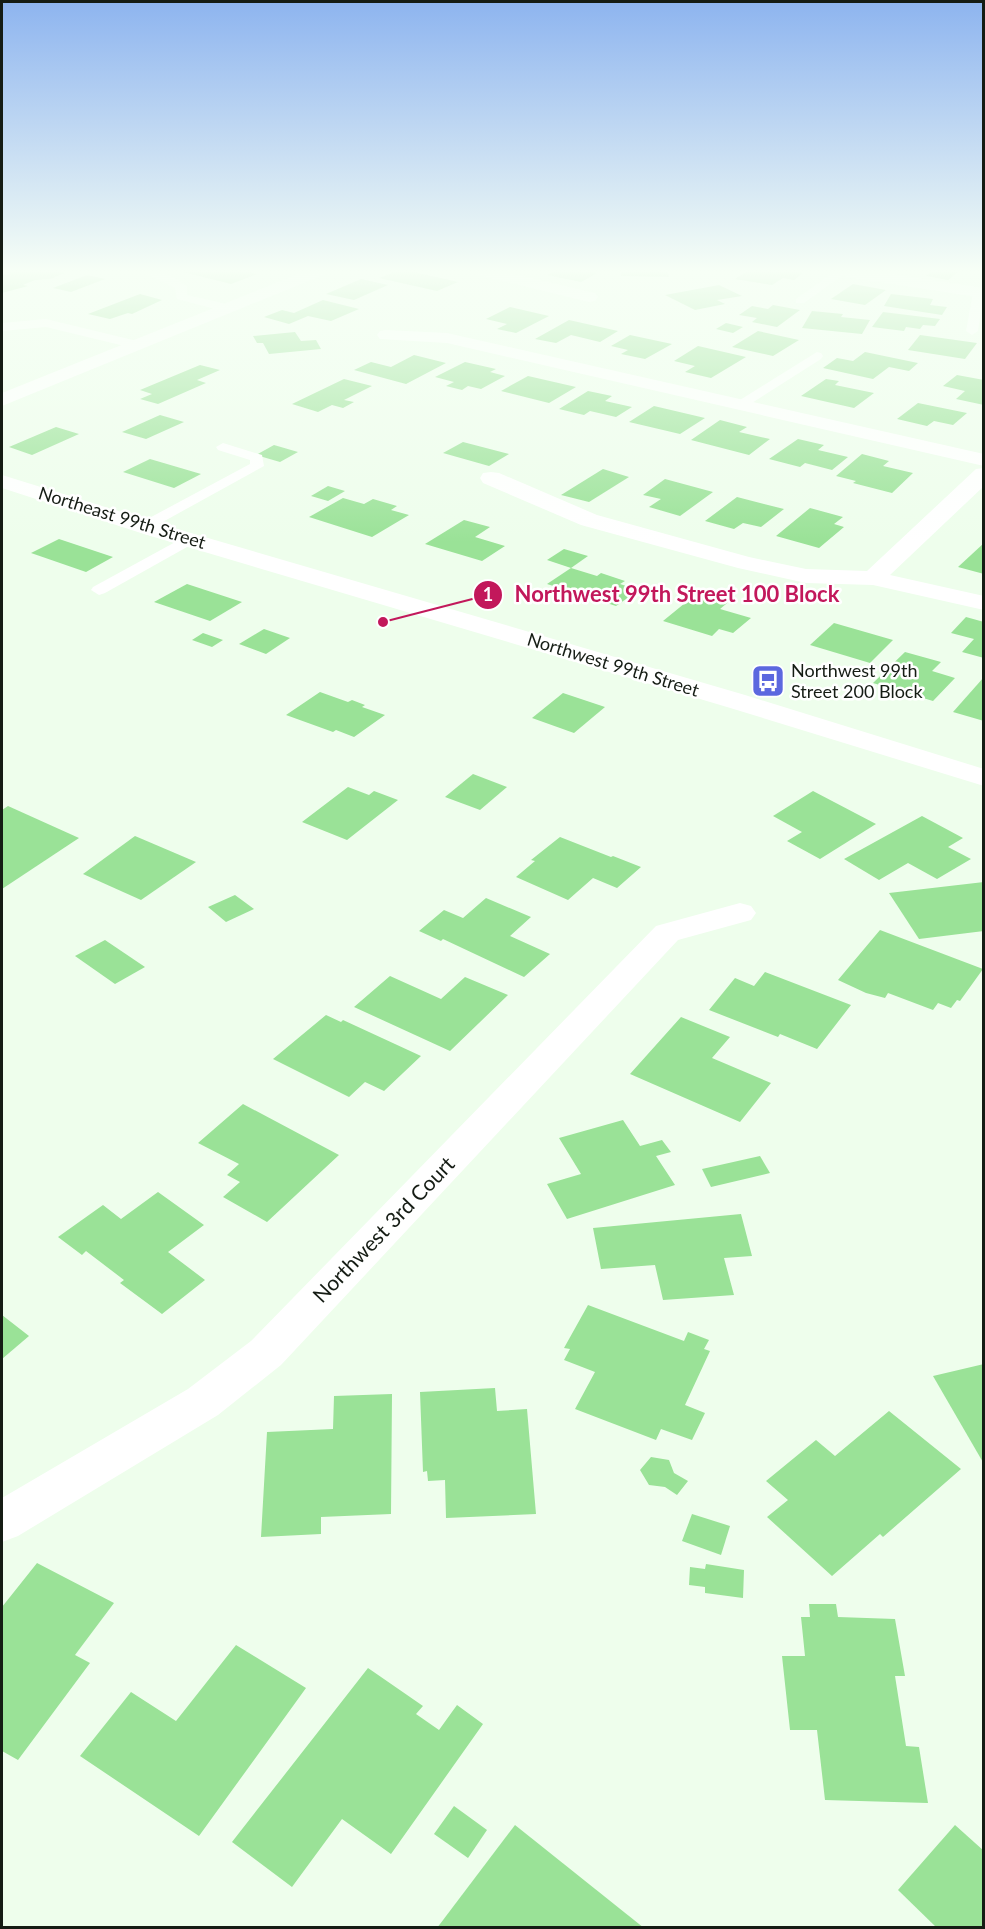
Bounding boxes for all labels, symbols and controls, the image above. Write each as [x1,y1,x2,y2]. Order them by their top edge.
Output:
street label: Northeast 99th Street [36,481,209,553]
callout: Northwest 99th Street 100 Block [473,575,851,615]
text: Northwest 99th Street 100 Block [515,580,840,607]
text: 1 [483,583,493,605]
street label: Northwest 99th Street [525,627,702,701]
place label: Northwest 99th Street 200 Block [791,659,923,702]
bus stop icon: Northwest 99th Street 200 Block [750,663,786,699]
street label: Northwest 3rd Court [307,1151,459,1307]

